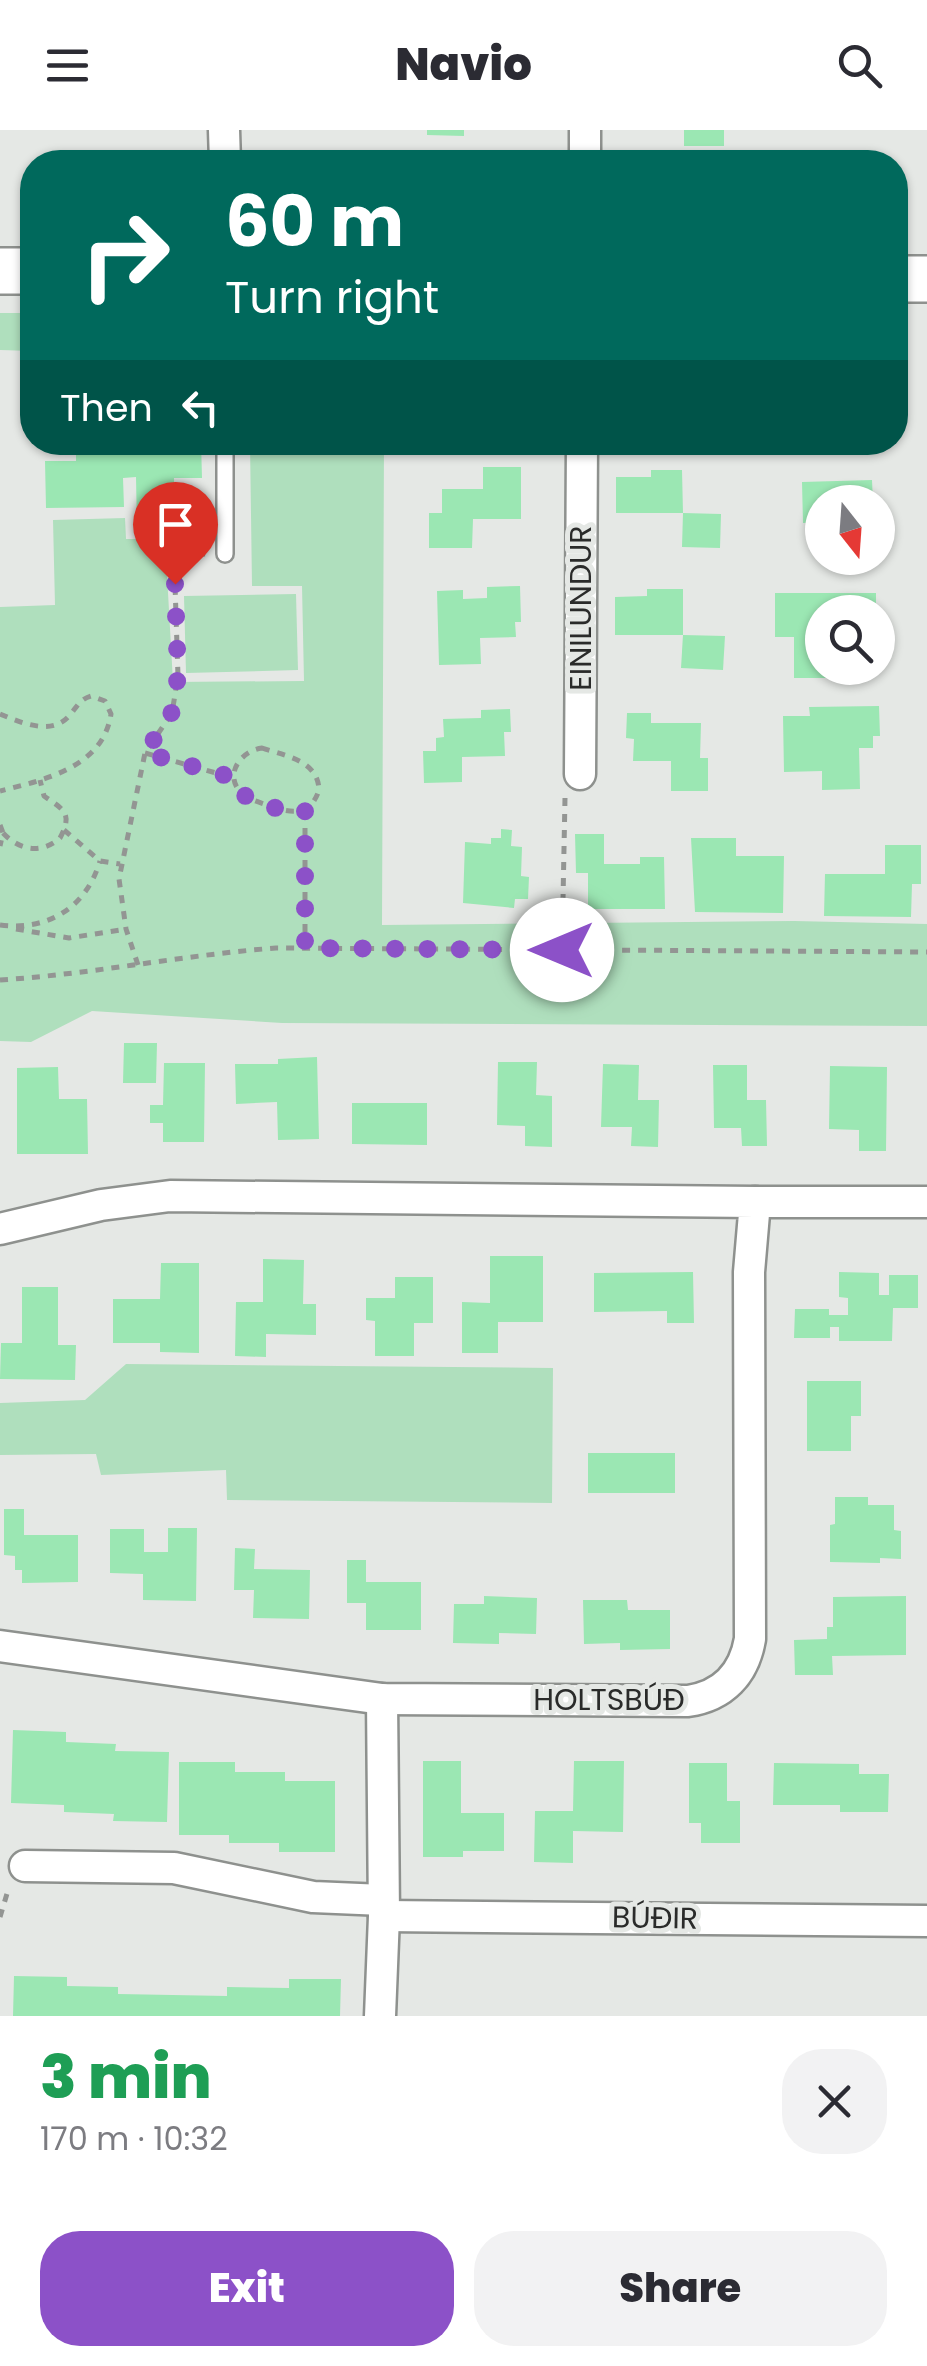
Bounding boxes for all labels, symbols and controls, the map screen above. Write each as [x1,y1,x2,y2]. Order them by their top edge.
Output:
text: Navio [395,33,532,96]
icon: menu [40,38,95,93]
icon: search [832,38,887,93]
text: 60 m [225,172,404,271]
icon: right [60,190,190,320]
text: Turn right [225,266,439,329]
icon: left [173,380,228,435]
text: Then [60,381,153,434]
pin [133,482,218,585]
north arrow [805,485,895,575]
map controls [805,485,895,685]
icon: arrive [148,497,203,552]
street label: EINILUNDUR [559,525,602,691]
button: search [805,595,895,685]
position arrow [510,898,614,1002]
street label: HOLTSBÚÐ [533,1678,685,1721]
street label: BÚÐIR [612,1895,698,1940]
text: 3 min [40,2035,212,2119]
button: close [782,2049,887,2154]
text: 170 m · 10:32 [40,2116,228,2161]
button: Exit [40,2231,454,2346]
button: Share [474,2231,887,2346]

